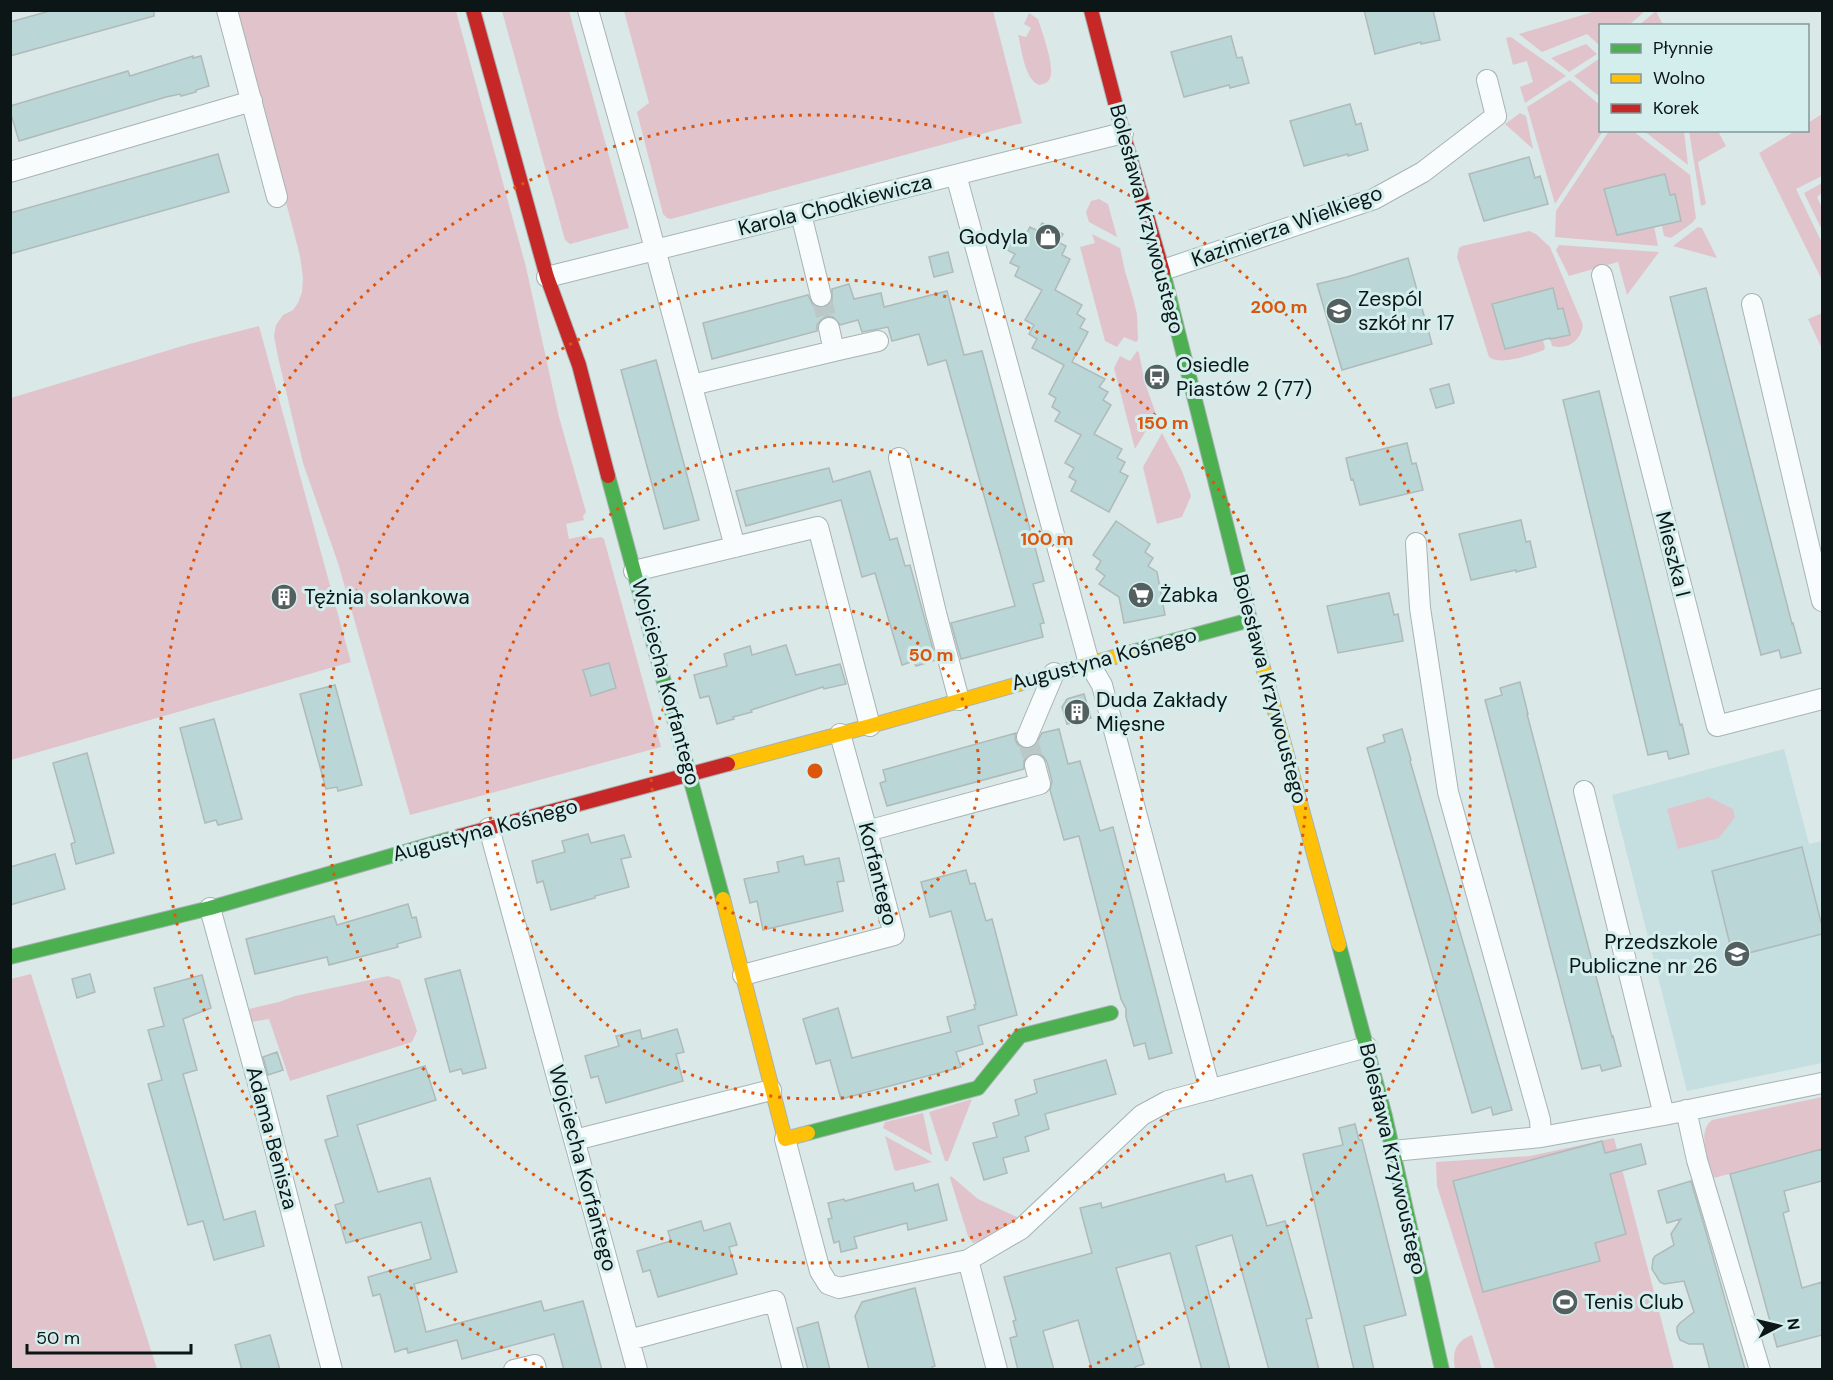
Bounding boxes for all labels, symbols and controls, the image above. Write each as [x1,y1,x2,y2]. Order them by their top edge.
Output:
legend [1599,24,1809,132]
text: Płynnie [1653,36,1713,60]
text: Wolno [1653,66,1705,90]
text: Korek [1653,96,1699,120]
street label: Bolesława Krzywoustego [1103,101,1191,337]
street label: Karola Chodkiewicza [735,167,935,243]
street label: Kazimierza Wielkiego [1188,178,1386,274]
shop icon: Godyla [1033,222,1063,252]
place label: Godyla [959,223,1028,251]
place label: Zespól szkół nr 17 [1358,285,1454,337]
text: 200 m [1251,295,1307,319]
school or university icon: Zespól szkół nr 17 [1324,296,1354,326]
place label: Osiedle Piastów 2 (77) [1176,351,1312,403]
bus stop icon: Osiedle Piastów 2 (77) [1142,362,1172,392]
text: 150 m [1137,411,1189,435]
street label: Mieszka I [1649,508,1697,600]
text: 100 m [1020,527,1074,551]
street label: Bolesława Krzywoustego [1226,571,1314,807]
street label: Wojciecha Korfantego [625,576,707,788]
supermarket icon: Żabka [1126,580,1156,610]
place label: Żabka [1160,581,1218,609]
building icon: Tężnia solankowa [269,582,299,612]
place label: Tężnia solankowa [304,583,470,611]
street label: Augustyna Kośnego [1008,621,1200,697]
text: 50 m [908,643,954,667]
place label: Duda Zakłady Mięsne [1096,686,1228,738]
building icon: Duda Zakłady Mięsne [1062,697,1092,727]
centre of rings [805,761,825,781]
street label: Augustyna Kośnego [389,792,581,868]
street label: Korfantego [852,819,904,929]
place label: Przedszkole Publiczne nr 26 [1569,928,1718,980]
school or university icon: Przedszkole Publiczne nr 26 [1722,939,1752,969]
street label: Bolesława Krzywoustego [1353,1041,1433,1277]
street label: Wojciecha Korfantego [542,1062,624,1274]
street label: Adama Benisza [239,1063,305,1213]
sports icon: Tenis Club [1550,1287,1580,1317]
place label: Tenis Club [1584,1288,1684,1316]
north arrow [1749,1296,1809,1356]
scale bar [27,1317,190,1355]
text: N [1782,1317,1805,1331]
text: 50 m [36,1326,80,1350]

